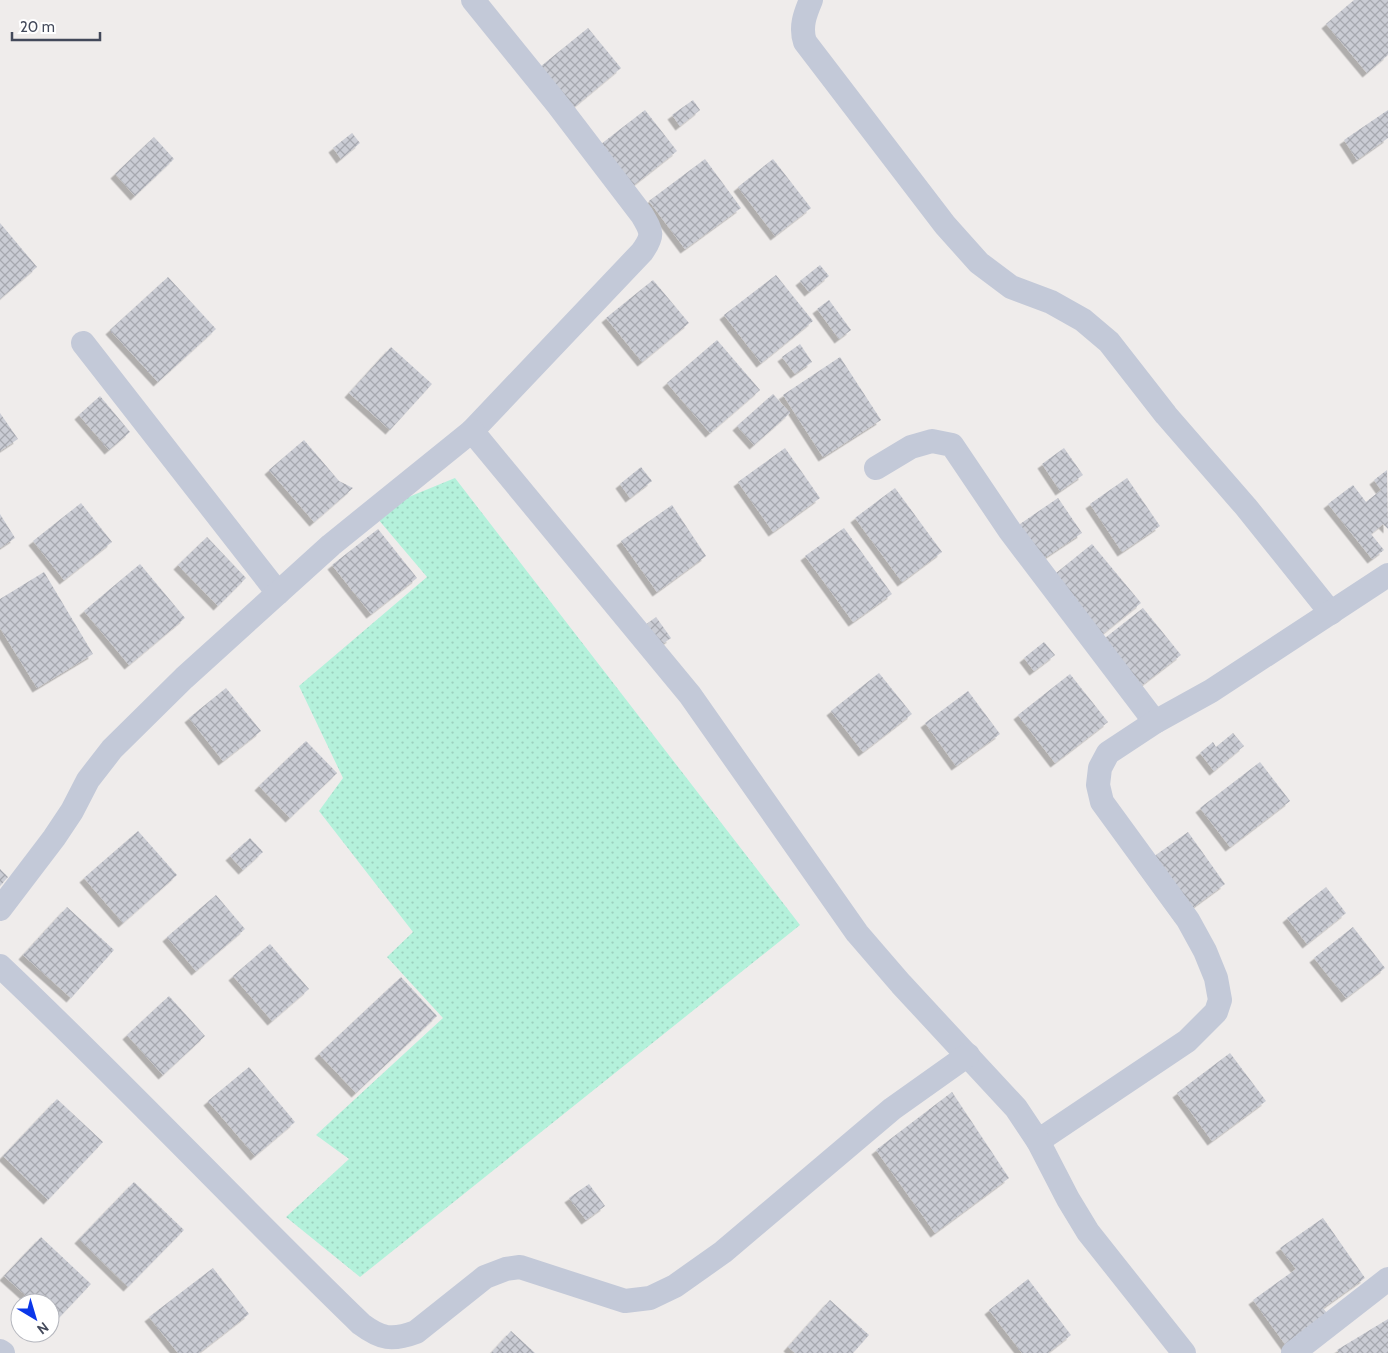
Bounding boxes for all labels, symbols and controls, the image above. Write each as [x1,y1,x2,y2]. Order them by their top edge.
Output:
scale bar [12,10,100,42]
text: 20 m [20,18,55,36]
north arrow [10,1293,60,1343]
text: N [34,1318,52,1338]

